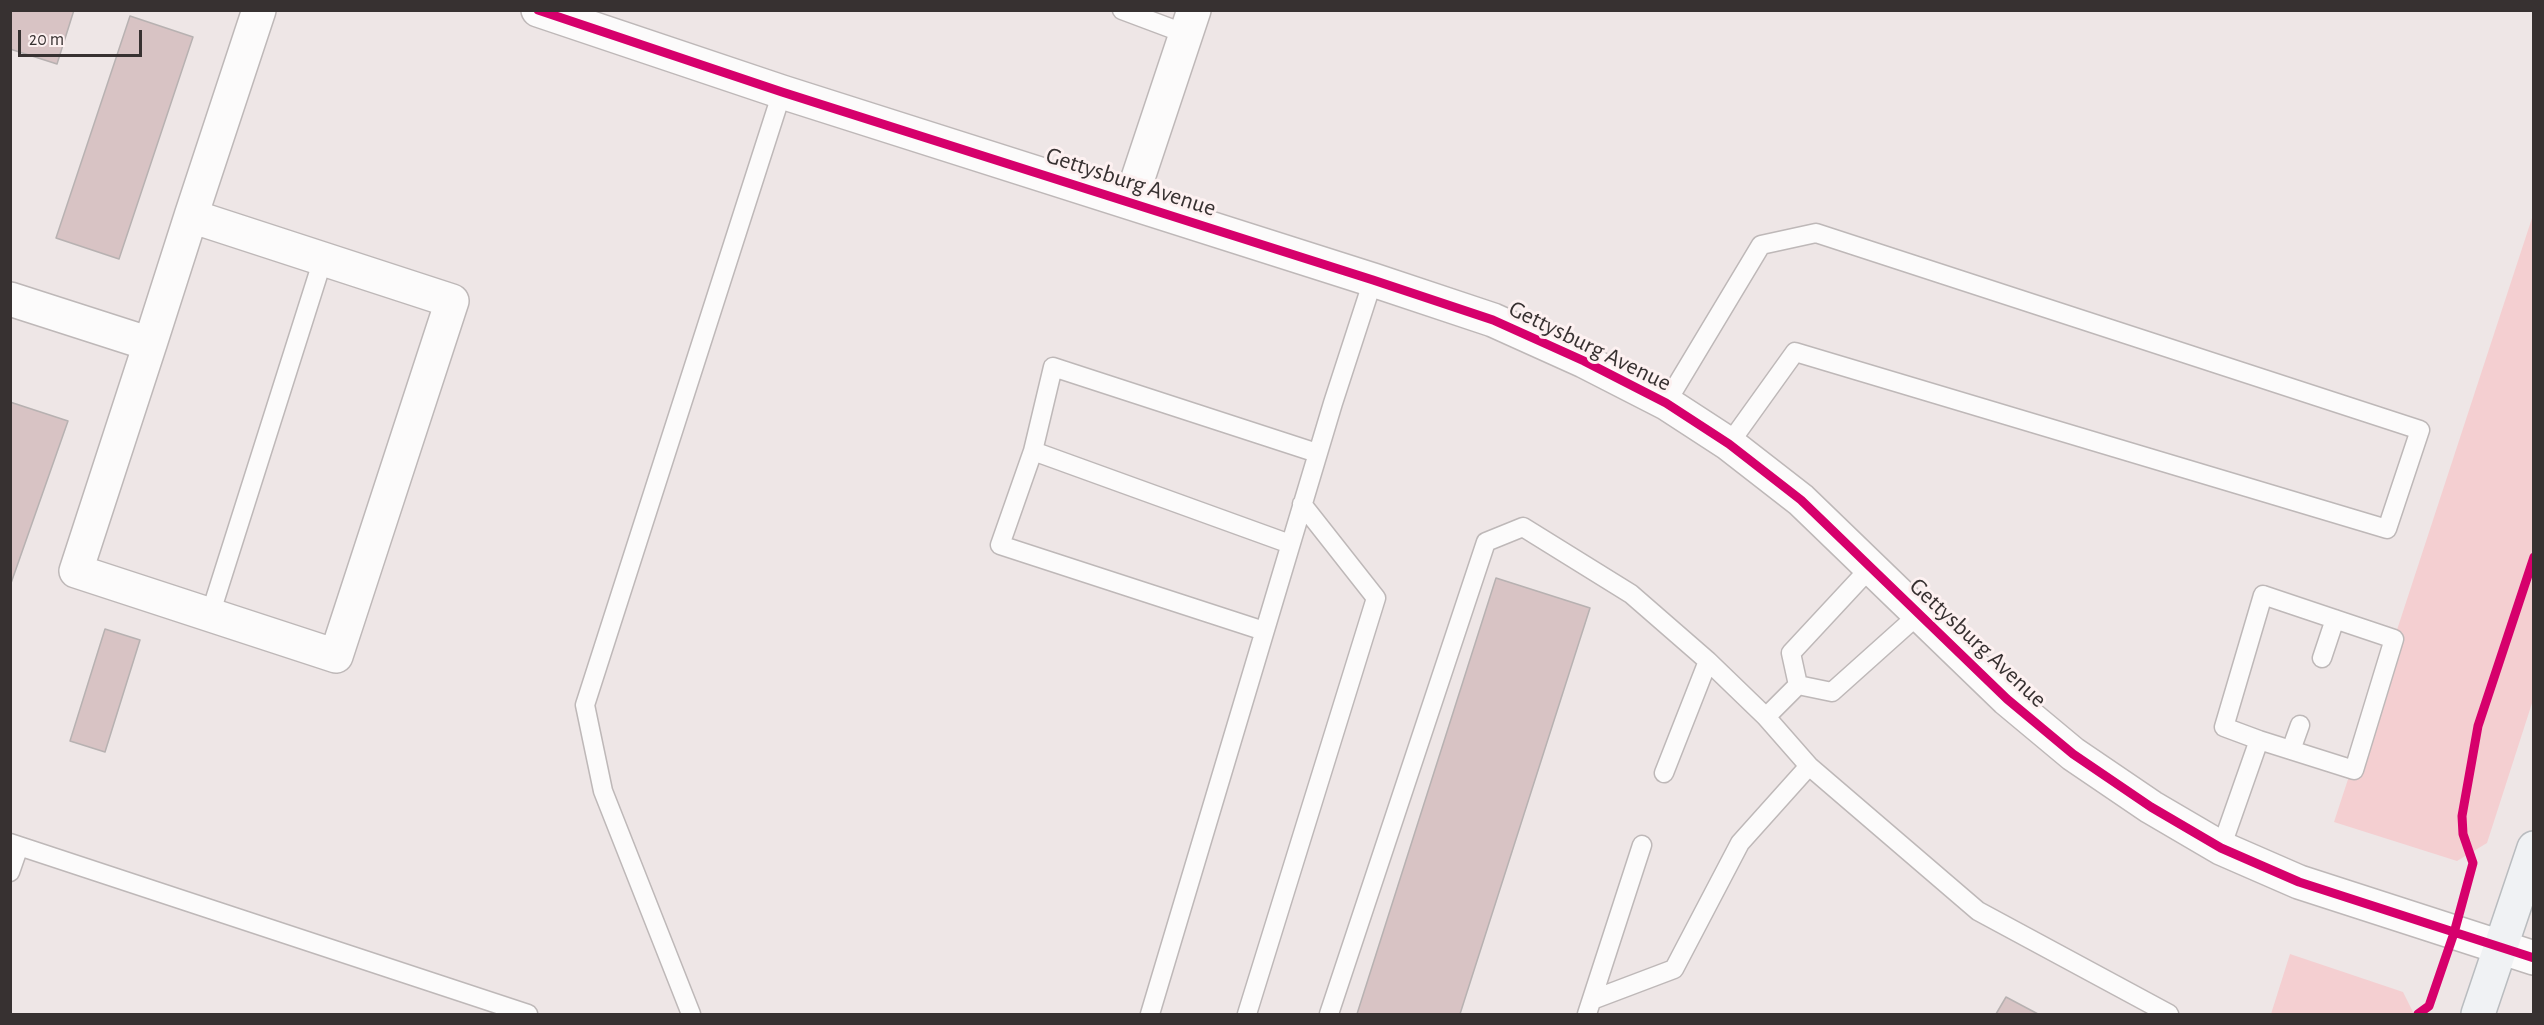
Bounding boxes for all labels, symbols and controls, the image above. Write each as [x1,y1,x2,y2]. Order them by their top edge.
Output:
scale bar [21,18,146,56]
text: 20 m [29,31,64,49]
street label: Gettysburg Avenue [1042,141,1220,223]
street label: Gettysburg Avenue [1504,294,1676,398]
street label: Gettysburg Avenue [1903,572,2053,714]

